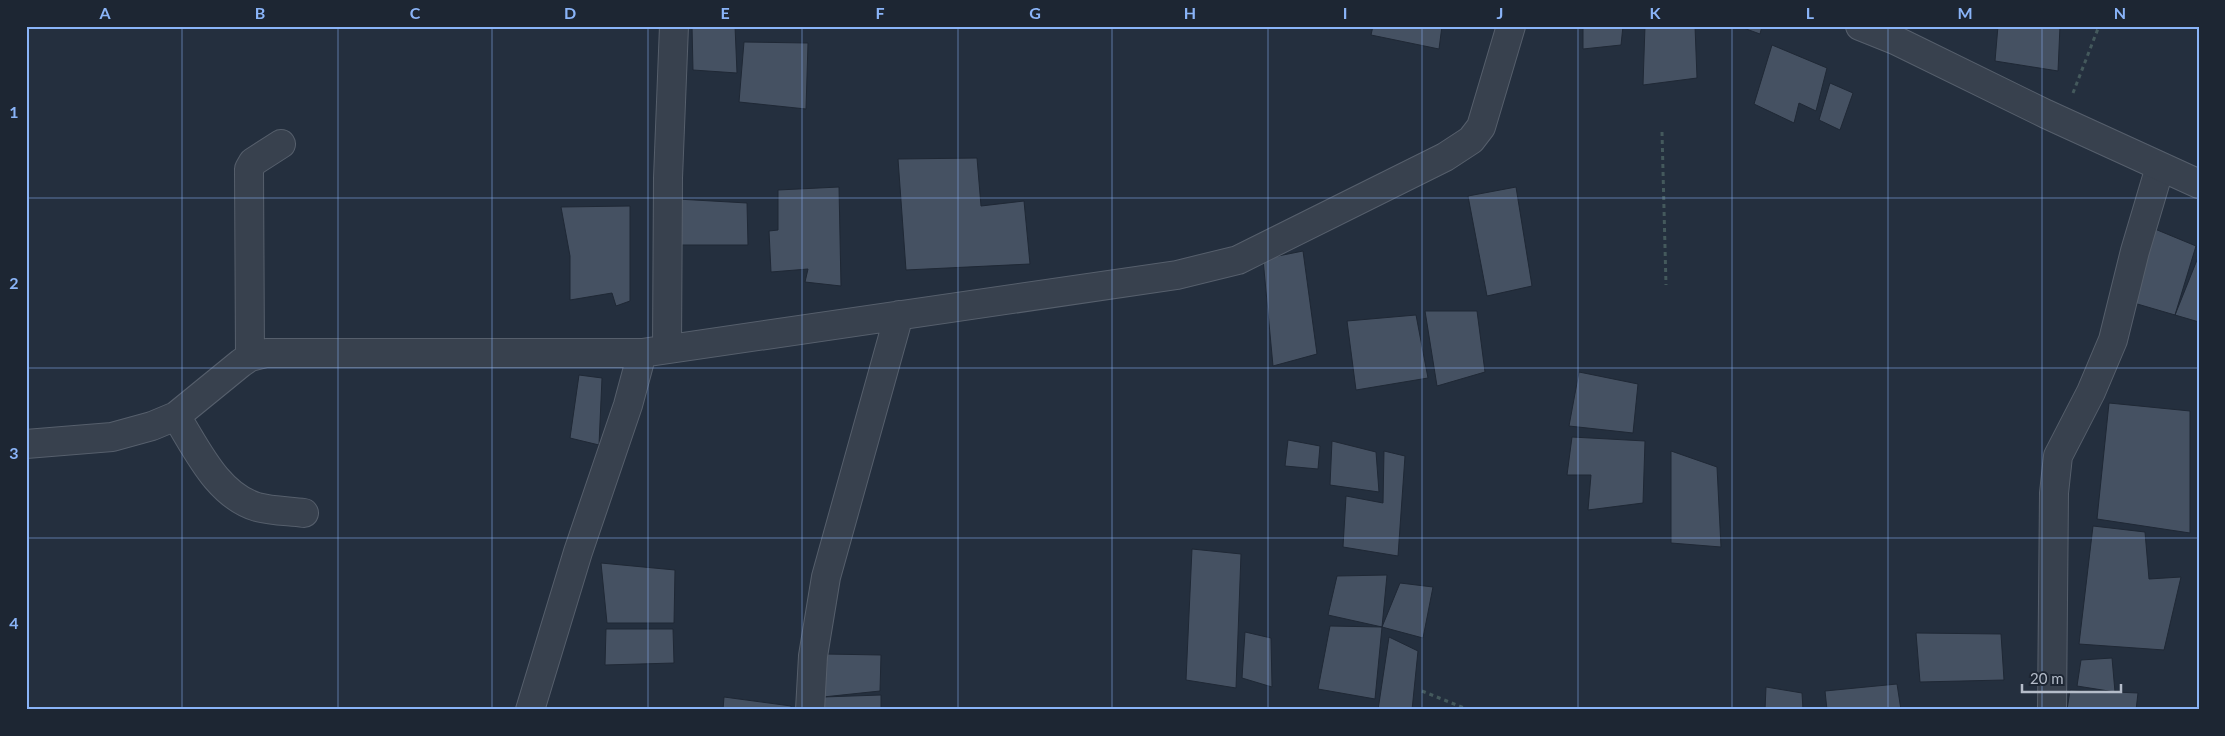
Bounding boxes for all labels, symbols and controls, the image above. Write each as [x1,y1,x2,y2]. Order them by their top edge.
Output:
text: A [98,3,111,22]
text: B [255,3,265,22]
text: C [410,3,421,22]
text: D [564,3,576,22]
text: E [720,3,730,22]
text: F [875,3,885,22]
text: G [1029,3,1041,22]
text: H [1184,3,1196,22]
text: I [1343,3,1347,22]
text: J [1497,3,1503,22]
text: K [1650,3,1662,22]
text: L [1806,3,1815,22]
text: M [1957,3,1973,22]
text: N [2114,3,2126,22]
text: 1 [9,102,19,121]
text: 2 [9,273,19,292]
text: 3 [9,443,19,462]
text: 4 [9,613,19,632]
scale bar [2022,661,2121,693]
text: 20 m [2030,669,2064,687]

